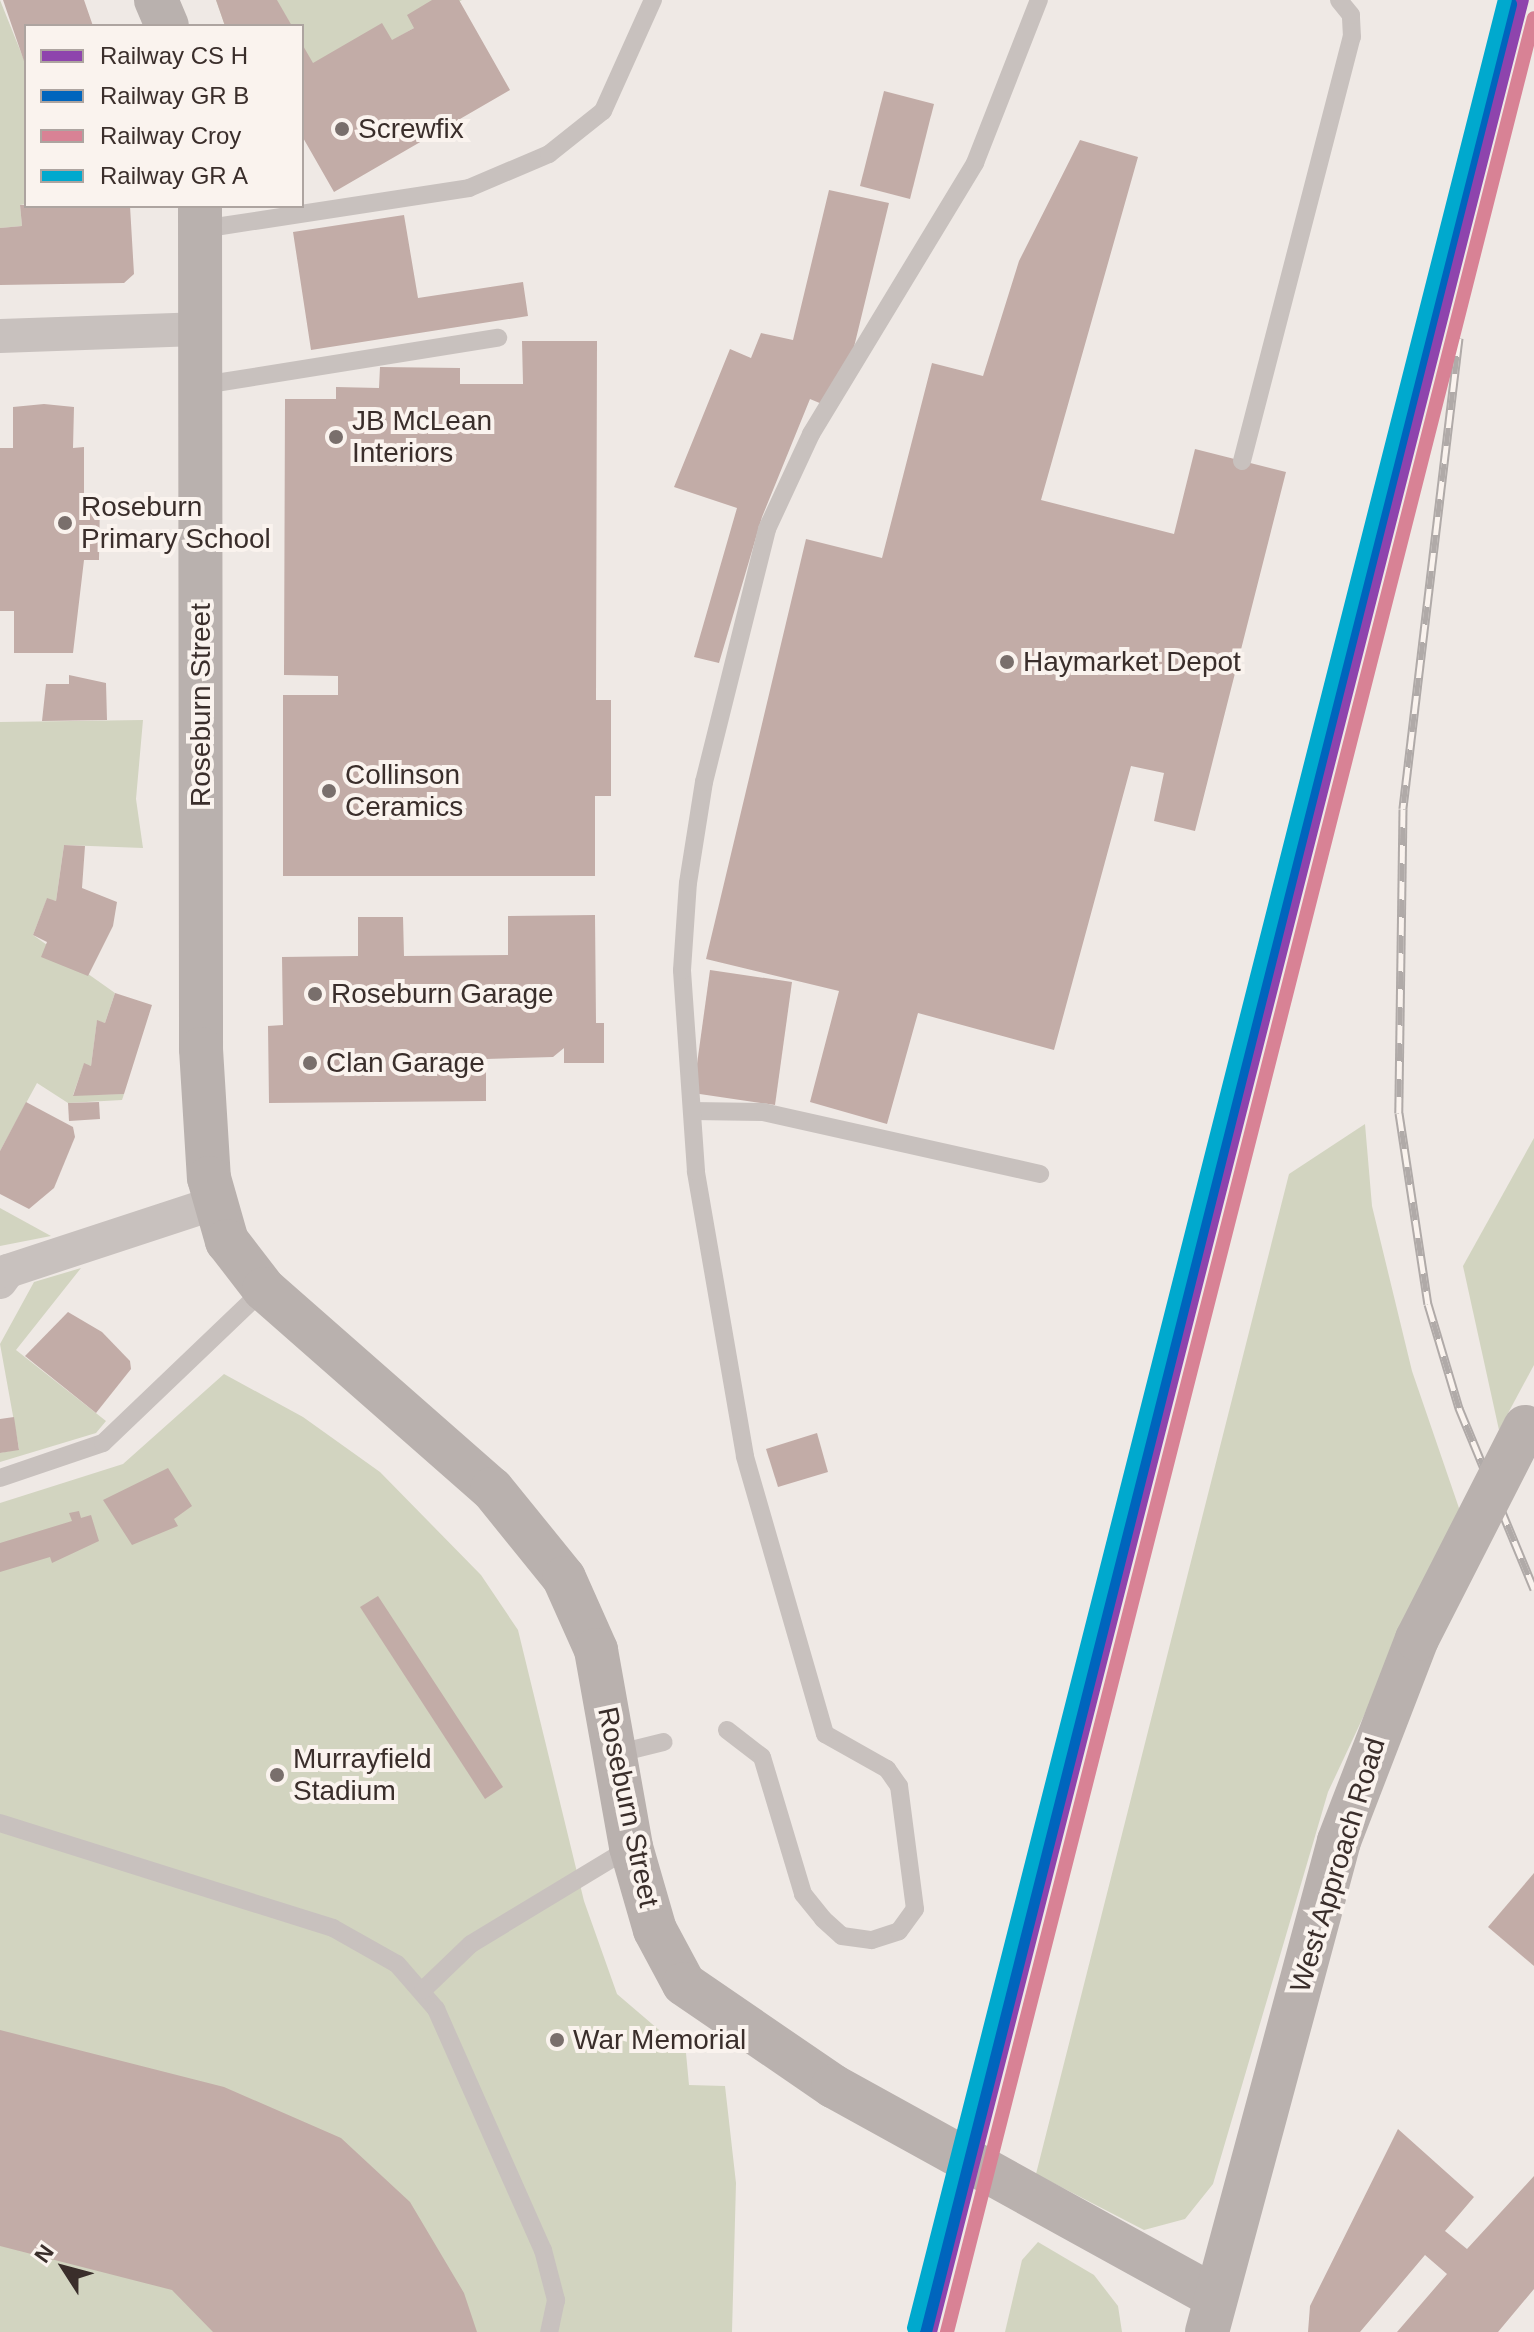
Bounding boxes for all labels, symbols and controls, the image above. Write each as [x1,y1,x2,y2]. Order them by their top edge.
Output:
legend [24,24,304,208]
text: Railway CS H [100,42,248,69]
text: Railway GR B [100,82,249,109]
place label: Screwfix [358,112,464,146]
marker: Screwfix [333,120,351,138]
text: Railway Croy [100,122,241,149]
text: Railway GR A [100,162,248,189]
place label: JB McLean Interiors [352,404,492,470]
marker: JB McLean Interiors [327,428,345,446]
place label: Roseburn Primary School [81,490,271,556]
marker: Roseburn Primary School [56,514,74,532]
street label: Roseburn Street [184,603,218,807]
place label: Haymarket Depot [1023,645,1241,679]
marker: Haymarket Depot [998,653,1016,671]
place label: Collinson Ceramics [345,758,463,824]
marker: Collinson Ceramics [320,782,338,800]
place label: Roseburn Garage [331,977,554,1011]
marker: Roseburn Garage [306,985,324,1003]
place label: Clan Garage [326,1046,485,1080]
marker: Clan Garage [301,1054,319,1072]
street label: Roseburn Street [590,1704,666,1910]
street label: West Approach Road [1283,1733,1393,1997]
place label: Murrayfield Stadium [293,1742,431,1808]
marker: Murrayfield Stadium [268,1766,286,1784]
place label: War Memorial [573,2023,746,2057]
marker: War Memorial [548,2031,566,2049]
north arrow [24,2228,104,2308]
text: N [29,2240,59,2267]

